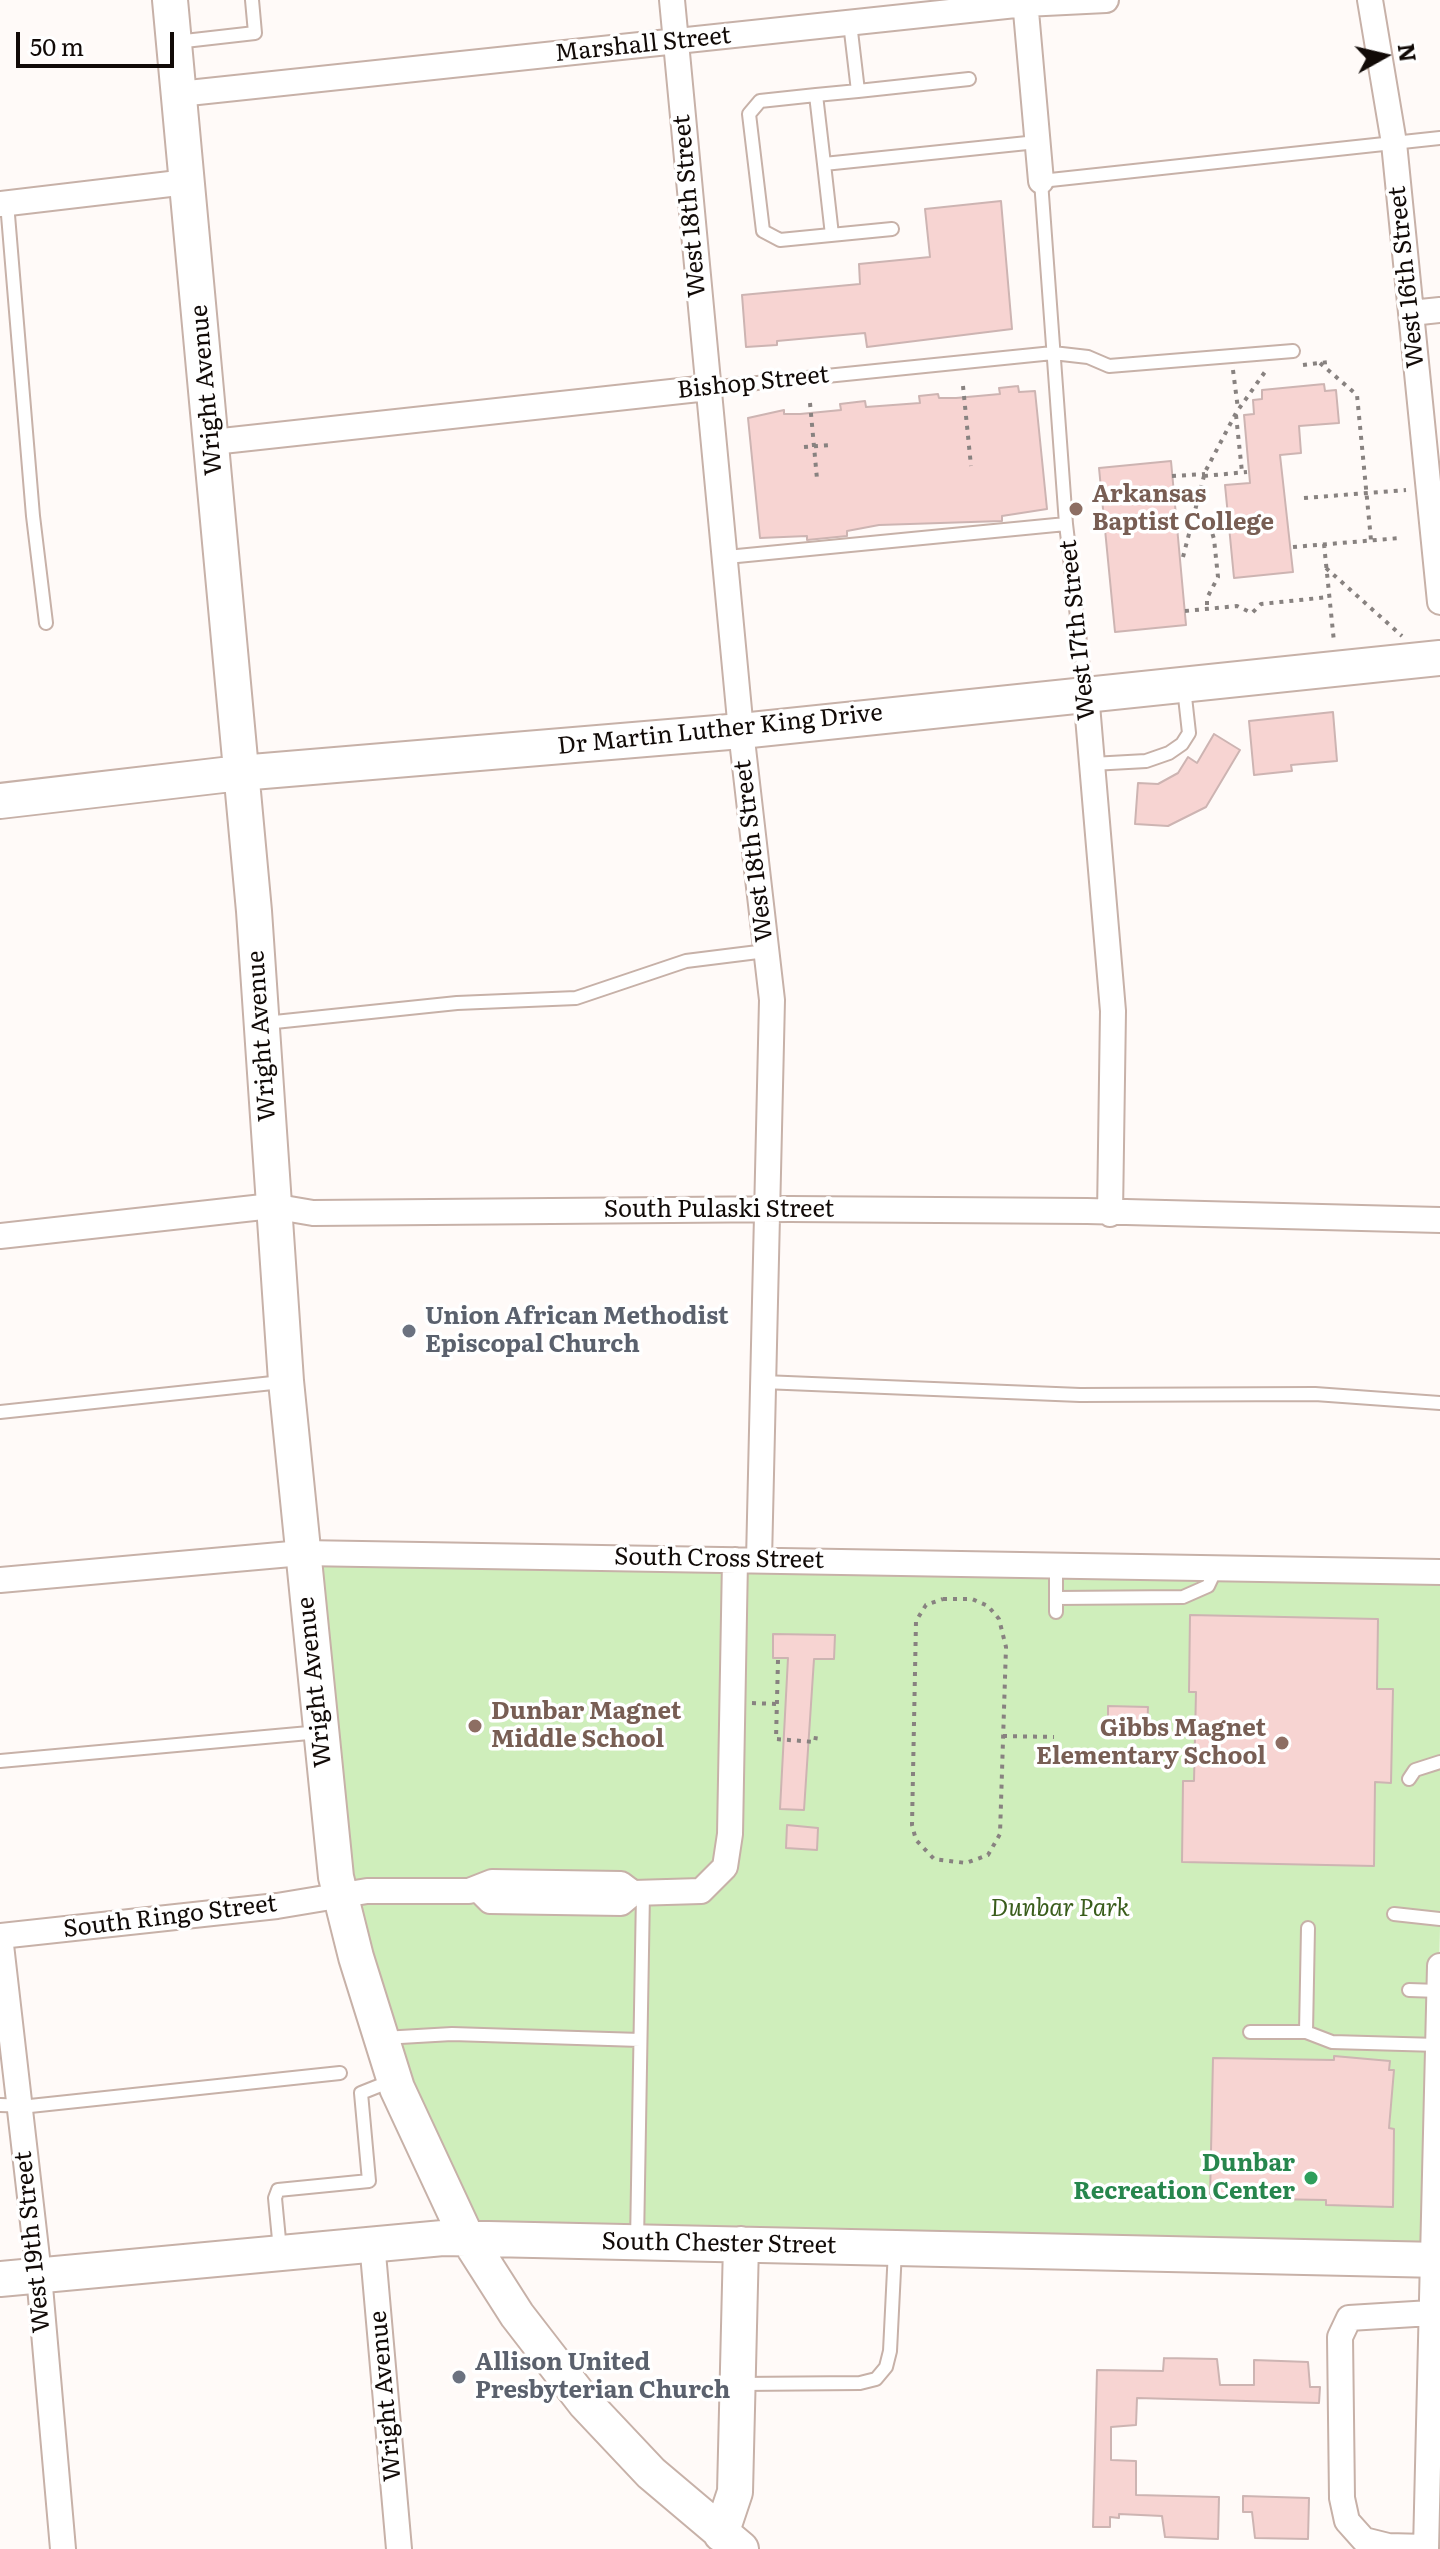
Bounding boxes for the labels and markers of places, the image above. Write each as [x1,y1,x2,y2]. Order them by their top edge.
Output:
place label: Arkansas Baptist College [1092,481,1274,537]
marker: Arkansas Baptist College [1067,500,1085,518]
place label: Union African Methodist Episcopal Church [425,1303,729,1359]
marker: Union African Methodist Episcopal Church [400,1322,418,1340]
place label: Dunbar Magnet Middle School [491,1698,681,1754]
place label: Gibbs Magnet Elementary School [1036,1715,1266,1771]
marker: Dunbar Magnet Middle School [466,1717,484,1735]
marker: Gibbs Magnet Elementary School [1273,1734,1291,1752]
place label: Dunbar Recreation Center [1073,2150,1295,2206]
marker: Dunbar Recreation Center [1302,2169,1320,2187]
place label: Allison United Presbyterian Church [475,2349,730,2405]
marker: Allison United Presbyterian Church [450,2368,468,2386]

